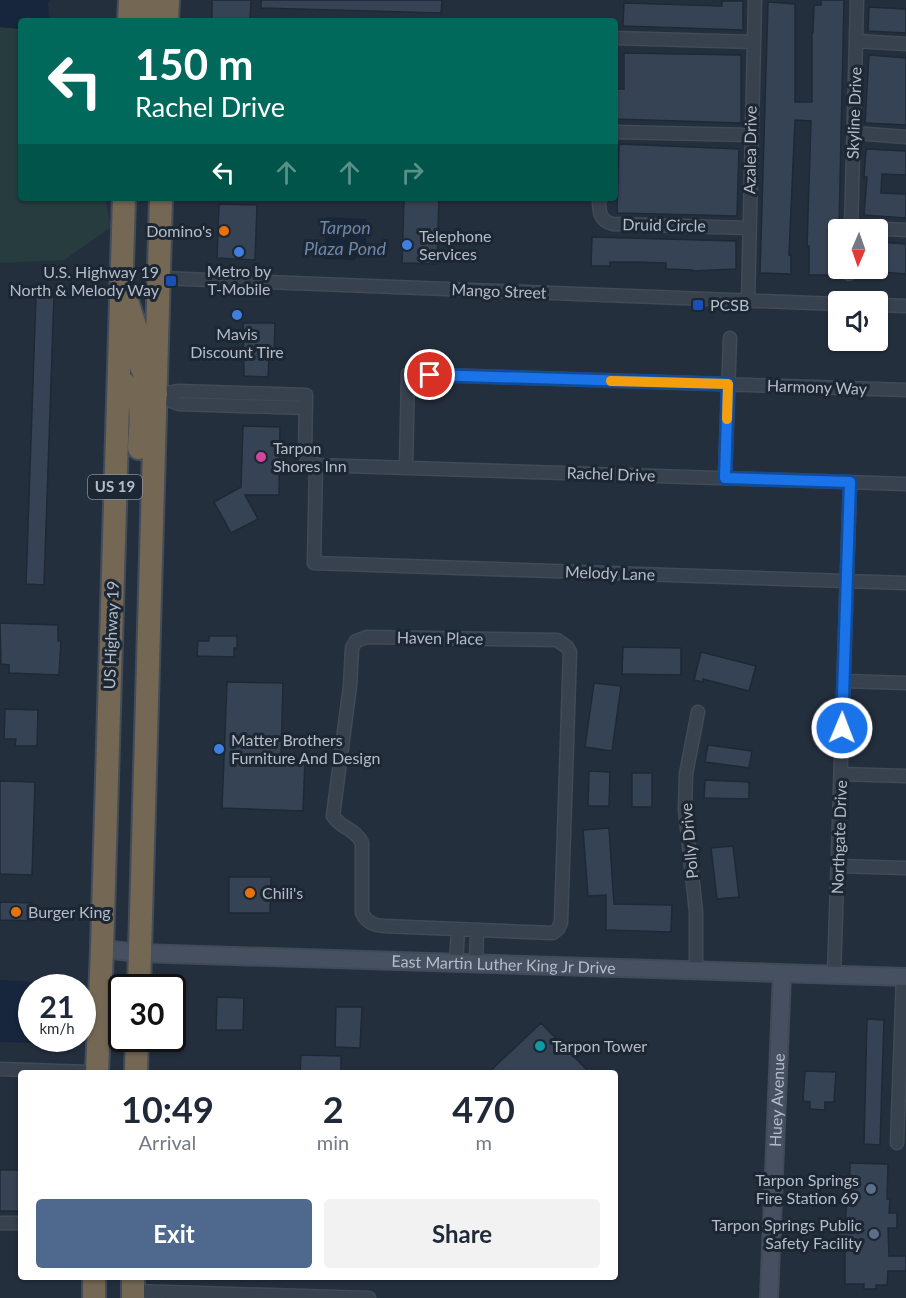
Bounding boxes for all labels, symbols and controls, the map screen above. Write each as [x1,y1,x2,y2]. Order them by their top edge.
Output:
text: 150 m [135,39,253,89]
icon: left [36,42,114,120]
street label: Skyline Drive [842,67,865,159]
text: Rachel Drive [135,90,285,123]
street label: Azalea Drive [739,106,760,194]
icon: left [207,156,240,189]
icon: ahead [270,156,303,189]
icon: ahead [333,156,366,189]
icon: right [396,156,429,189]
street label: Druid Circle [622,214,706,235]
water label: Tarpon Plaza Pond [304,216,387,259]
north arrow [828,219,888,279]
map controls [828,219,888,351]
place label: Domino's [146,221,212,240]
marker: Domino's [217,224,231,238]
place label: Telephone Services [419,226,492,263]
marker: Telephone Services [400,238,414,252]
marker: Metro by T-Mobile [232,245,246,259]
place label: Metro by T-Mobile [207,261,272,298]
place label: U.S. Highway 19 North & Melody Way [10,262,160,299]
marker: U.S. Highway 19 North & Melody Way [164,274,178,288]
street label: Mango Street [451,279,547,302]
button: sound [828,291,888,351]
place label: PCSB [710,295,749,314]
marker: PCSB [691,298,705,312]
marker: Mavis Discount Tire [230,308,244,322]
place label: Mavis Discount Tire [190,324,284,361]
pin [404,349,455,400]
icon: arrive [413,358,446,391]
street label: Harmony Way [767,375,868,398]
place label: Tarpon Shores Inn [273,438,347,475]
marker: Tarpon Shores Inn [254,450,268,464]
street label: Rachel Drive [566,462,656,485]
road number: US 19 [88,475,142,499]
street label: Melody Lane [565,561,656,584]
street label: US Highway 19 [99,580,122,689]
street label: Haven Place [397,627,483,648]
position arrow [810,696,874,760]
place label: Matter Brothers Furniture And Design [231,730,380,767]
marker: Matter Brothers Furniture And Design [212,742,226,756]
street label: Northgate Drive [827,780,850,894]
street label: Polly Drive [676,802,701,880]
place label: Chili's [262,883,303,902]
marker: Chili's [243,886,257,900]
place label: Burger King [28,902,111,921]
marker: Burger King [9,905,23,919]
street label: East Martin Luther King Jr Drive [391,951,616,977]
speed limit sign: 30 [108,974,186,1052]
text: 21 [40,988,74,1024]
text: km/h [39,1019,75,1037]
place label: Tarpon Tower [552,1036,647,1055]
marker: Tarpon Tower [533,1039,547,1053]
street label: Huey Avenue [765,1053,788,1147]
text: 10:49 [121,1087,214,1131]
text: 2 [323,1087,344,1131]
text: 470 [452,1087,515,1131]
text: Arrival [139,1130,196,1154]
text: min [317,1130,349,1154]
text: m [475,1130,492,1154]
place label: Tarpon Springs Fire Station 69 [755,1170,859,1207]
marker: Tarpon Springs Fire Station 69 [864,1182,878,1196]
button: Exit [36,1199,312,1268]
button: Share [324,1199,600,1268]
place label: Tarpon Springs Public Safety Facility [711,1215,863,1252]
marker: Tarpon Springs Public Safety Facility [867,1227,881,1241]

